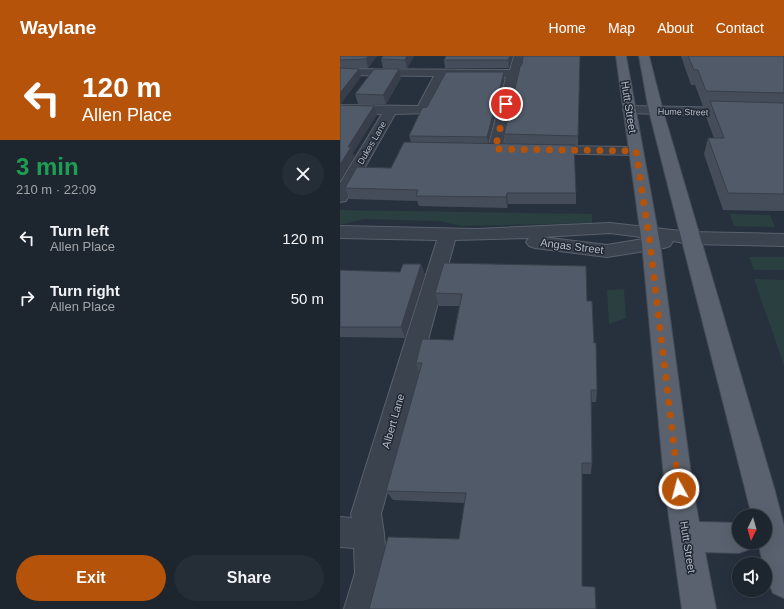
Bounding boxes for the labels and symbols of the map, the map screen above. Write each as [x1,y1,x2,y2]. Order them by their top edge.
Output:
street label: Hutt Street [619,80,639,134]
pin [489,87,523,121]
street label: Hume Street [658,107,709,117]
street label: Dukes Lane [356,120,388,166]
street label: Angas Street [540,236,604,256]
street label: Albert Lane [379,392,407,450]
position arrow [658,468,700,510]
north arrow [732,509,772,549]
street label: Hutt Street [678,520,698,574]

